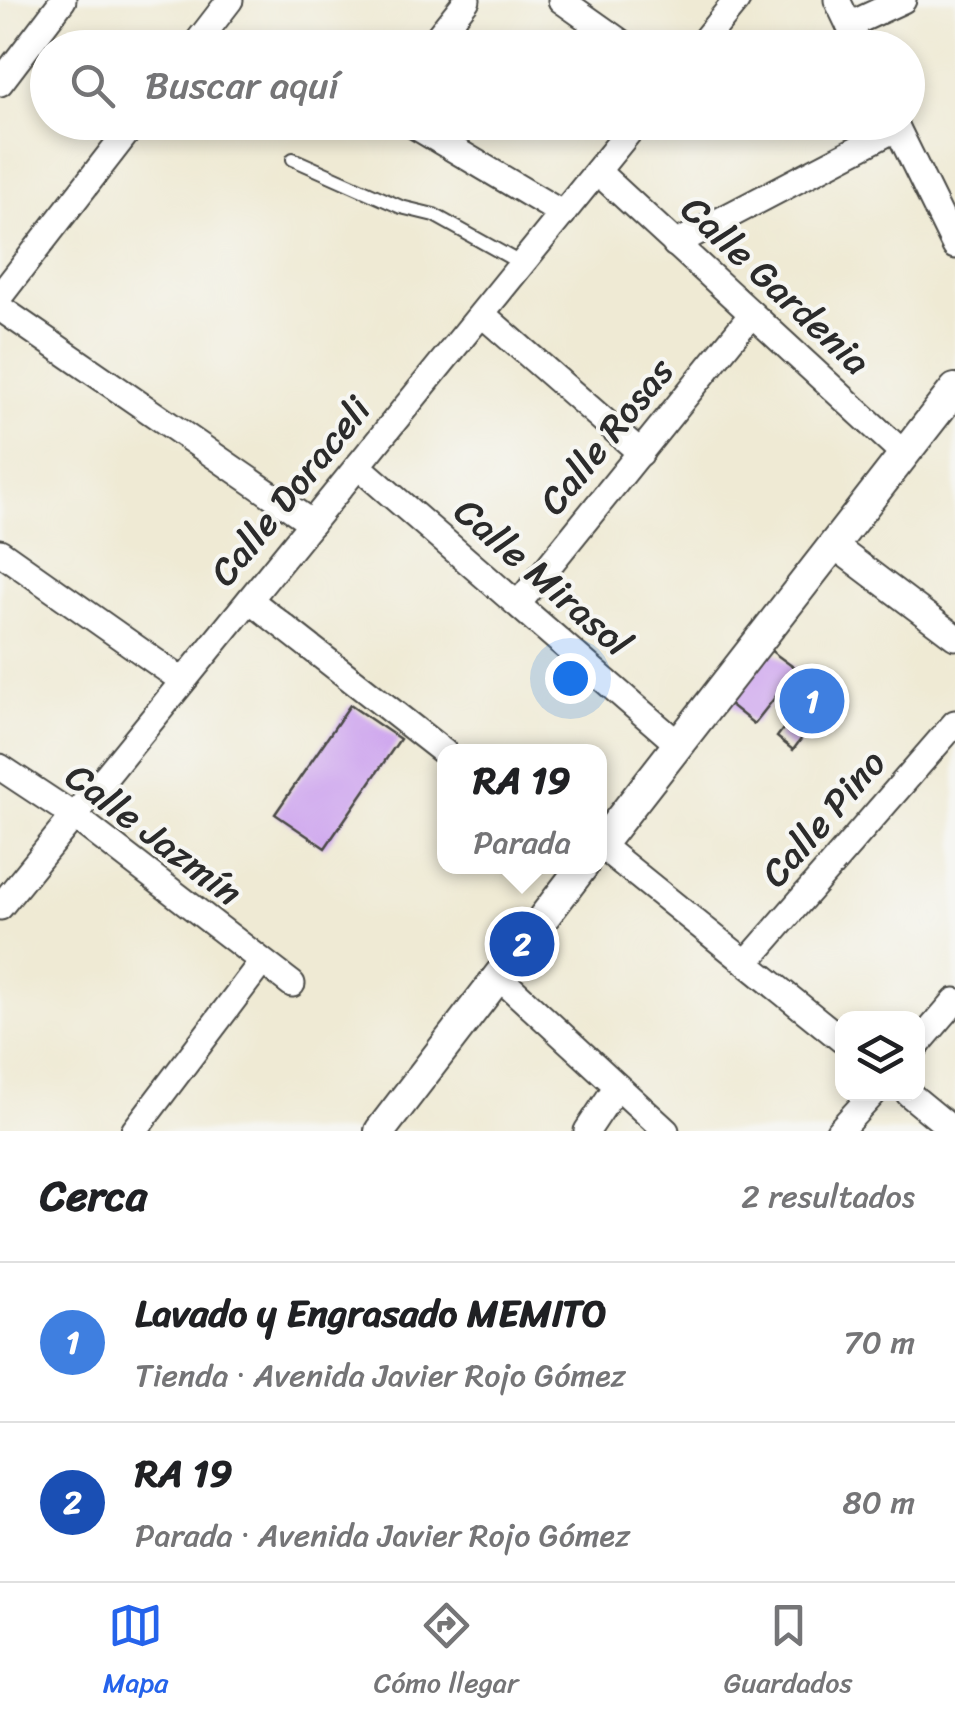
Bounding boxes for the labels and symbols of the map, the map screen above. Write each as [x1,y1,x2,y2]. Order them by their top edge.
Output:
street label: Calle Gardenia [664,178,887,392]
street label: Calle Rosas [521,342,692,530]
street label: Calle Doraceli [192,380,390,602]
street label: Calle Mirasol [438,480,648,675]
your location [545,653,596,704]
pin: 1 [780,664,844,738]
street label: Calle Pino [743,733,903,903]
street label: Calle Jazmín [50,745,257,924]
pin: 2 [490,906,554,982]

